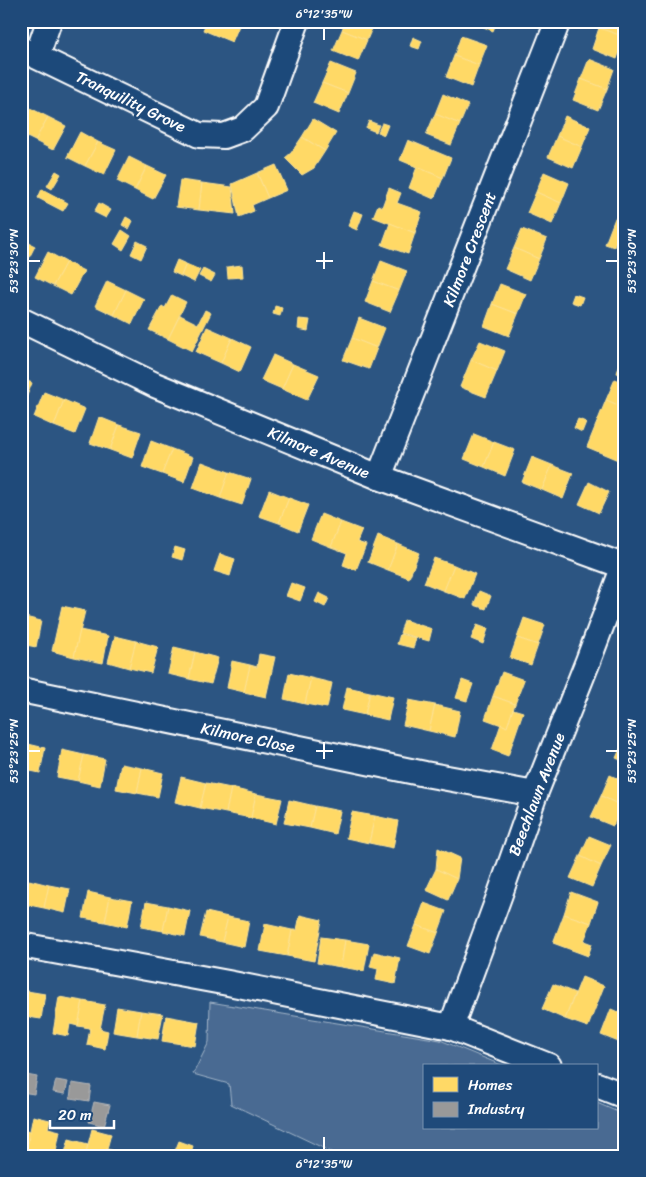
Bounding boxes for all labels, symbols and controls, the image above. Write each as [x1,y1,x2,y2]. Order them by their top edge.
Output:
text: 6°12'35"W [296,3,353,25]
street label: Tranquility Grove [71,62,191,141]
street label: Kilmore Crescent [434,187,505,311]
text: 53°23'30"N [3,228,25,293]
text: 53°23'30"N [621,228,643,293]
street label: Kilmore Avenue [263,418,375,487]
street label: Kilmore Close [198,713,298,762]
text: 53°23'25"N [3,718,25,783]
text: 53°23'25"N [621,718,643,783]
street label: Beechlawn Avenue [500,728,573,860]
legend [423,1064,598,1130]
text: Homes [468,1072,512,1098]
text: Industry [467,1096,525,1122]
scale bar [50,1097,114,1129]
text: 20 m [58,1102,92,1128]
text: 6°12'35"W [296,1153,353,1175]

